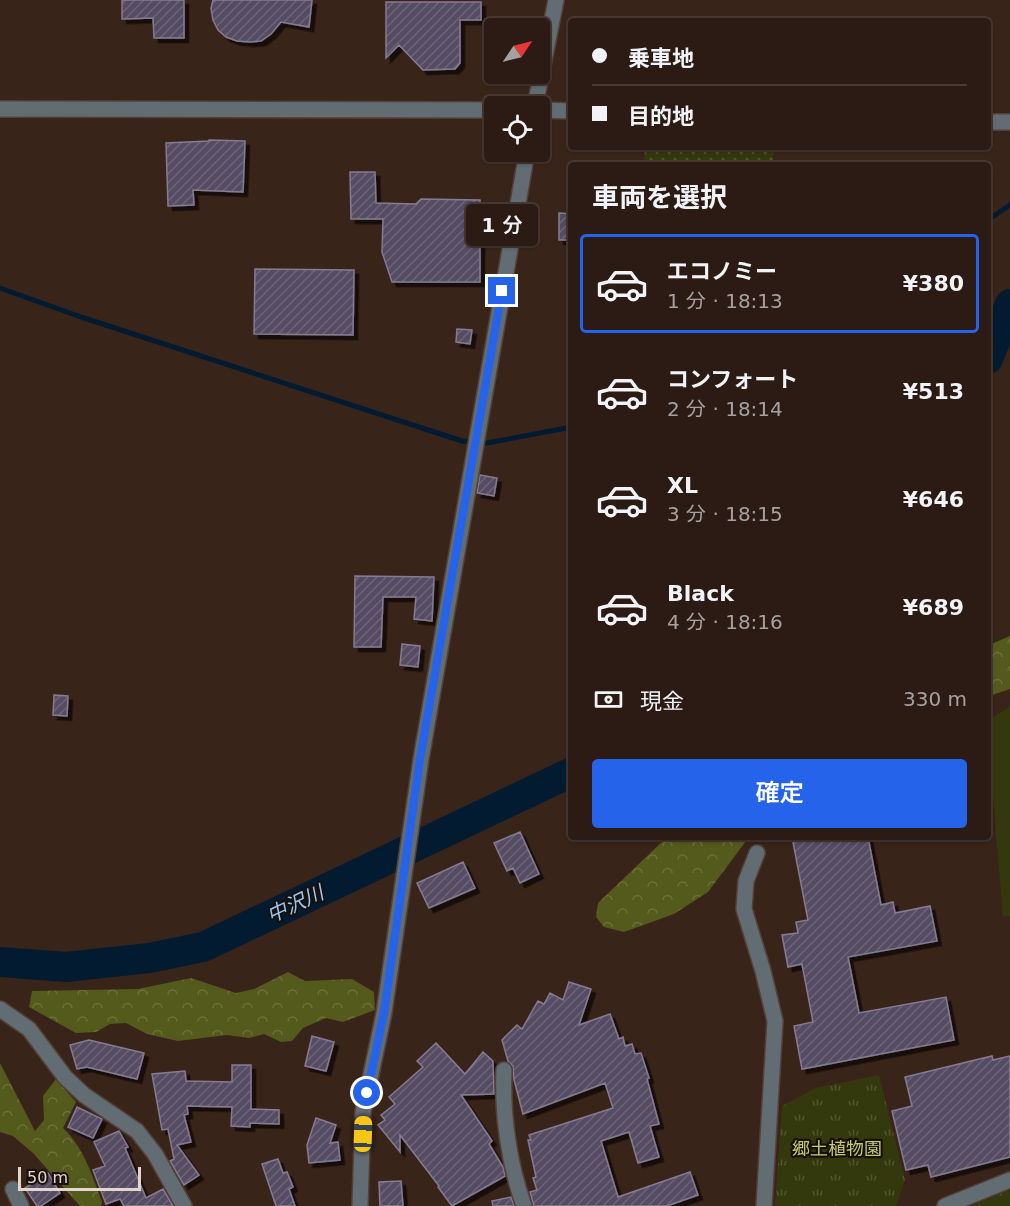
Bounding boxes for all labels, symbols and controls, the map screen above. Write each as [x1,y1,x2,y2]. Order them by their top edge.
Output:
north arrow [484,18,550,84]
map controls [484,18,550,162]
text: 乗車地 [628,46,694,71]
button: locate [484,96,550,162]
text: 目的地 [628,104,694,129]
text: 車両を選択 [592,182,727,213]
callout: 1 分 [466,204,538,246]
text: 1 分 [482,213,522,237]
icon: car [595,257,649,311]
text: エコノミー [667,259,777,284]
text: ¥380 [903,271,964,296]
route end [488,277,515,304]
text: 1 分 · 18:13 [667,289,783,313]
icon: car [595,365,649,419]
text: コンフォート [667,367,798,392]
text: ¥513 [903,379,964,404]
text: 2 分 · 18:14 [667,397,783,421]
icon: car [595,473,649,527]
text: XL [667,473,698,498]
text: ¥646 [903,487,964,512]
text: 3 分 · 18:15 [667,502,783,526]
icon: car [595,581,649,635]
text: Black [667,581,734,606]
text: ¥689 [903,595,964,620]
text: 4 分 · 18:16 [667,610,783,634]
icon: cash [592,683,625,716]
text: 330 m [903,687,967,711]
text: 現金 [640,689,684,714]
button: 確定 [592,759,967,828]
water label: 中沢川 [263,880,329,928]
route start [353,1079,380,1106]
car [353,1116,373,1152]
park label: 郷土植物園 [792,1138,882,1159]
scale bar [18,1164,141,1192]
text: 50 m [27,1168,68,1187]

